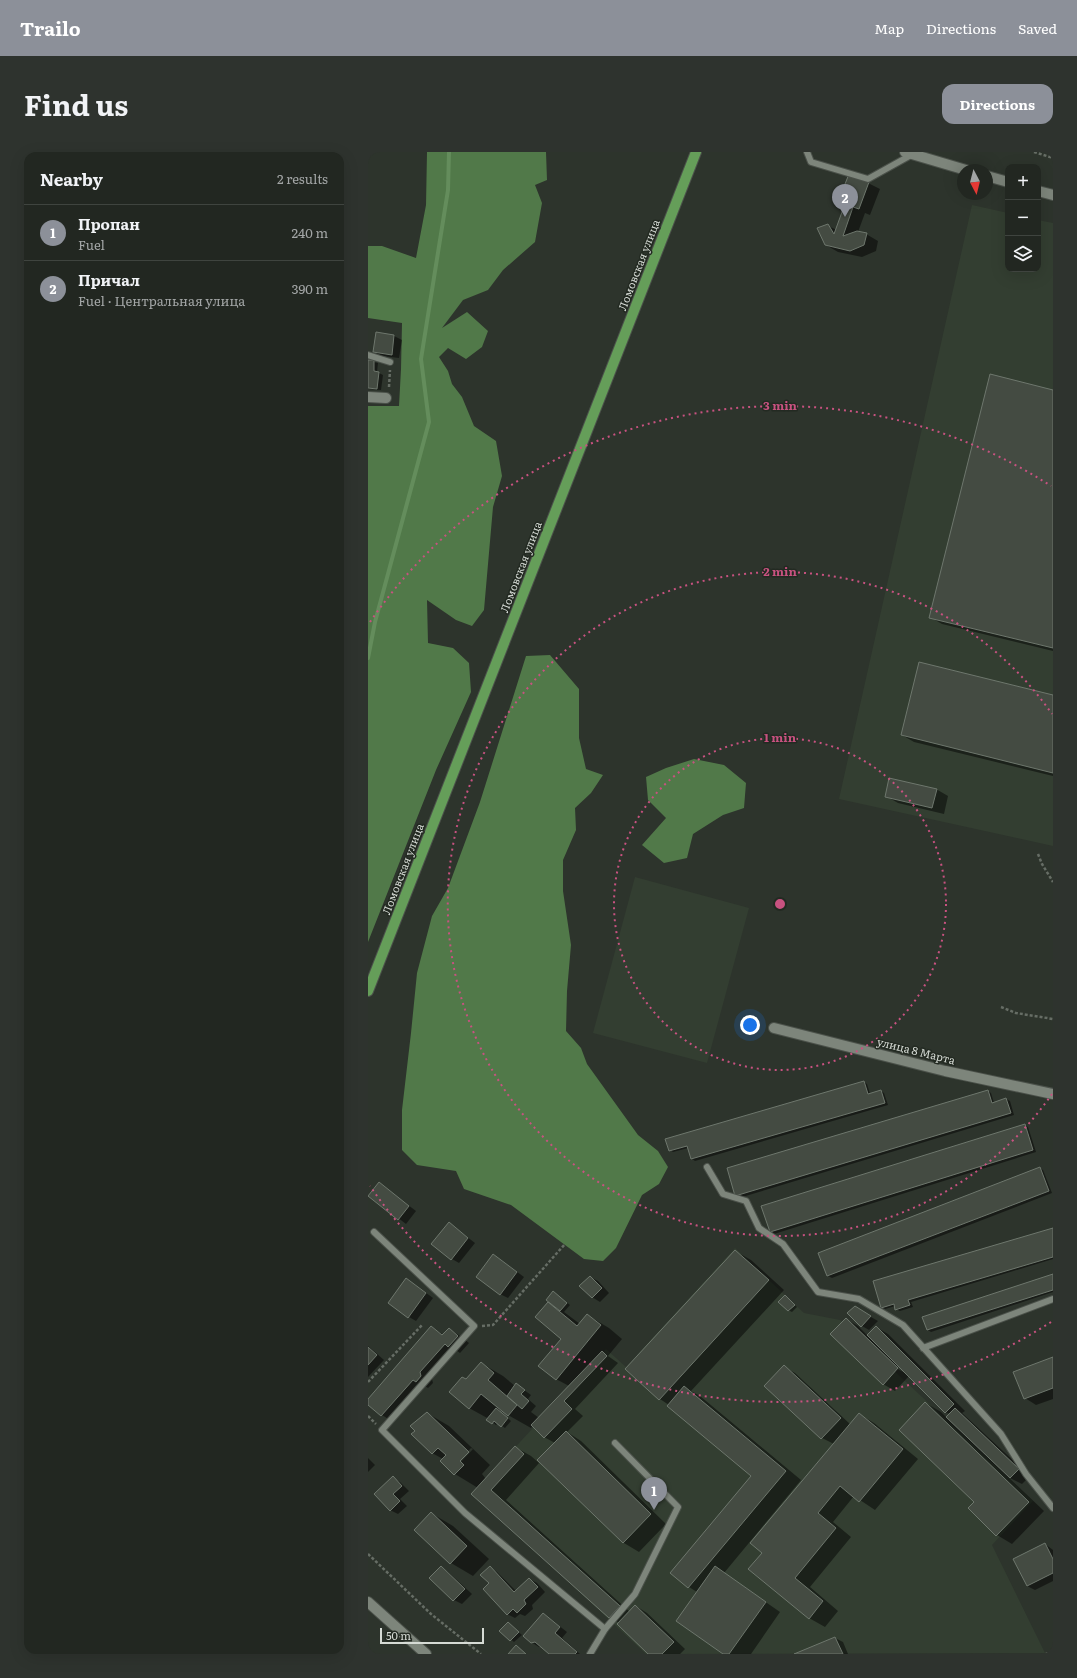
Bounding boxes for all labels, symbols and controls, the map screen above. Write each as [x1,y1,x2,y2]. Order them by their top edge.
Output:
text: Trailo [20,14,81,42]
text: Map [874,18,904,38]
text: Directions [926,18,996,38]
text: Saved [1018,18,1057,38]
text: Find us [24,83,128,125]
button: Directions [942,84,1053,124]
north arrow [957,164,993,200]
map controls [1005,164,1041,272]
button: + [1005,164,1041,200]
text: Nearby [40,166,103,191]
text: 2 results [277,169,328,188]
pin: 2 [832,184,858,217]
button: − [1005,200,1041,236]
text: Пропан [78,212,140,235]
street label: Ломовская улица [613,217,663,313]
text: 1 [50,223,56,242]
text: 240 m [292,223,328,242]
text: Fuel [78,235,105,254]
button: layers [1005,236,1041,272]
text: Причал [78,268,140,291]
text: 2 [50,279,56,298]
text: 390 m [291,279,328,298]
text: Fuel · Центральная улица [78,291,245,310]
text: 3 min [763,396,798,414]
street label: Ломовская улица [495,519,545,615]
text: 2 min [763,562,797,580]
text: 1 min [764,728,797,746]
street label: Ломовская улица [377,821,427,917]
centre of rings [773,897,787,911]
your location [740,1015,760,1035]
street label: улица 8 Марта [875,1033,957,1068]
pin: 1 [641,1477,667,1510]
scale bar [380,1626,484,1645]
text: 50 m [386,1627,411,1643]

